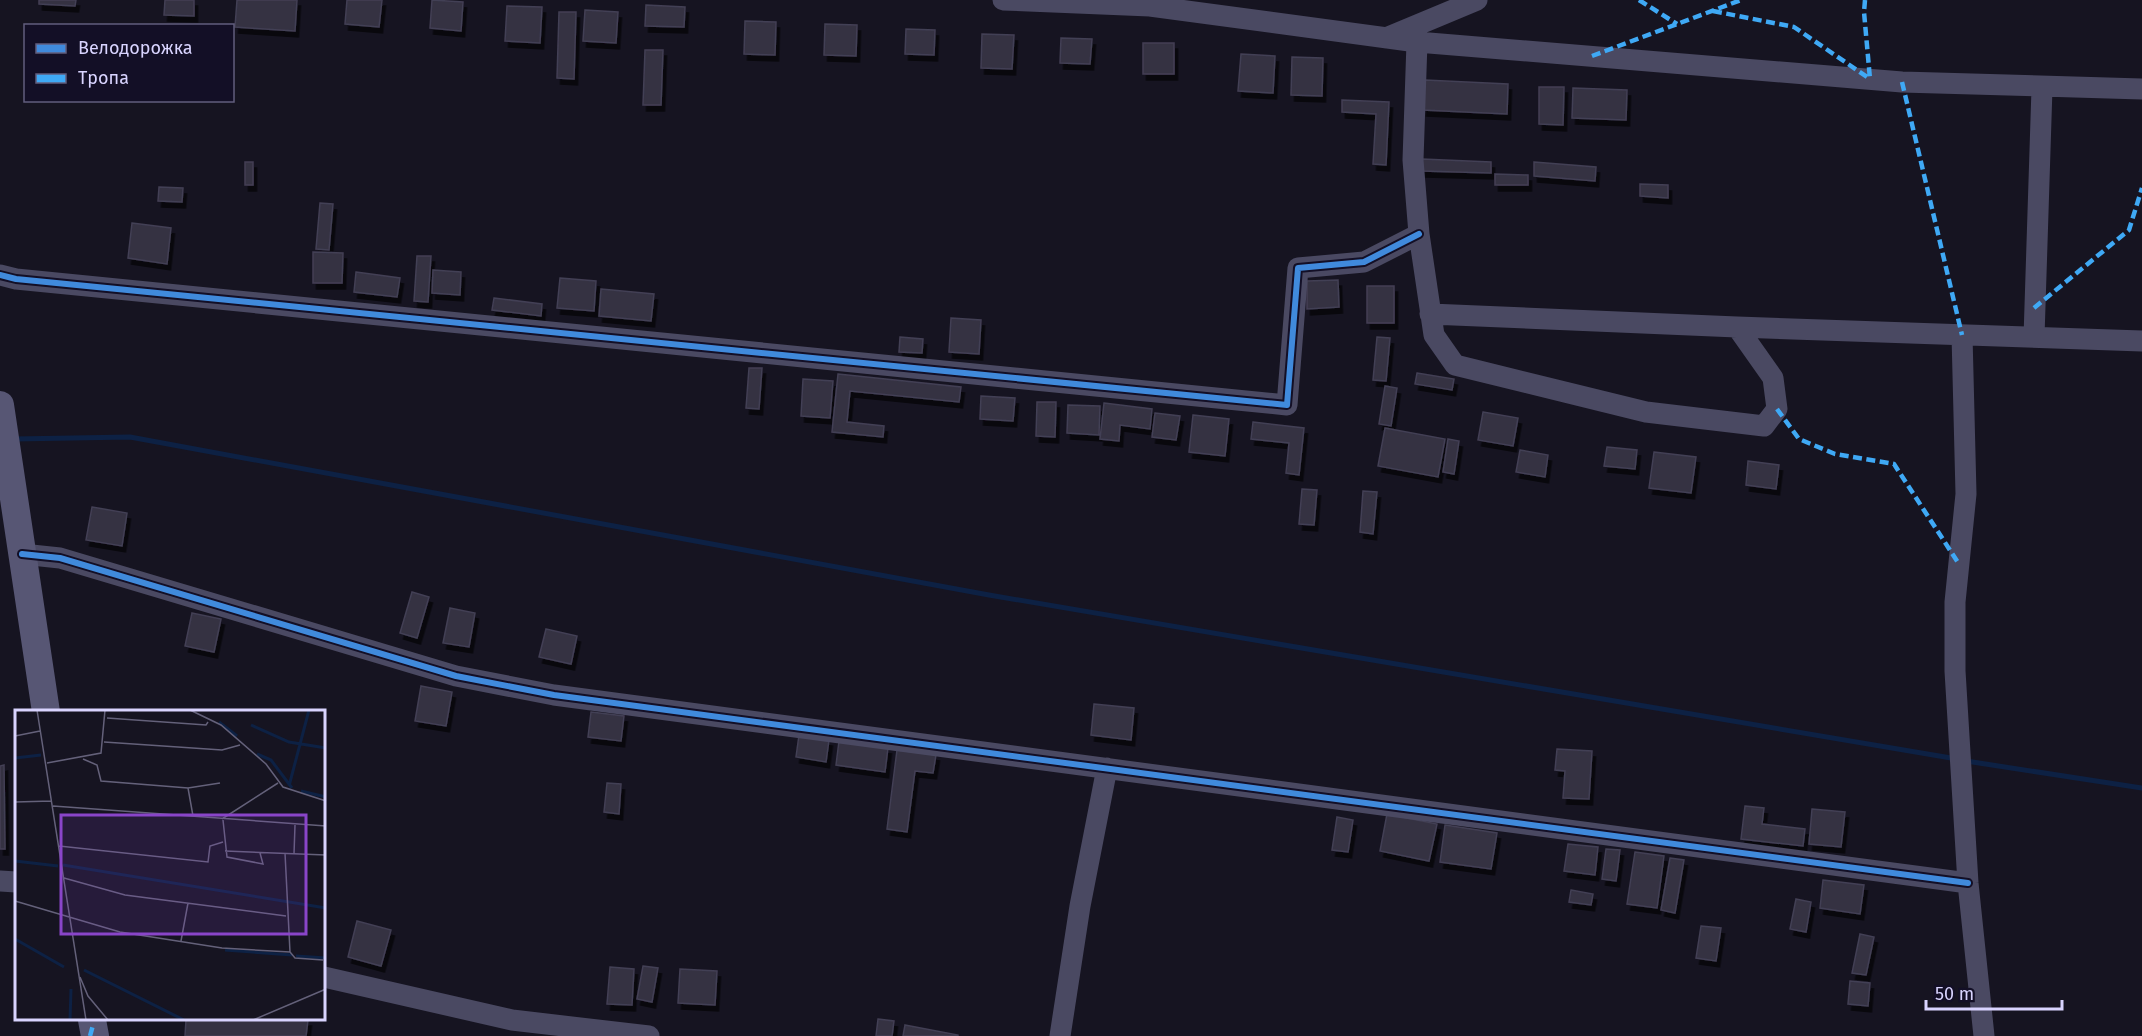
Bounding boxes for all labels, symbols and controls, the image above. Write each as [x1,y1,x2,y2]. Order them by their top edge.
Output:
legend [24,24,234,102]
text: Велодорожка [78,37,193,59]
text: Тропа [78,67,129,89]
inset map [15,710,326,1021]
scale bar [1926,973,2062,1011]
text: 50 m [1935,983,1974,1005]

